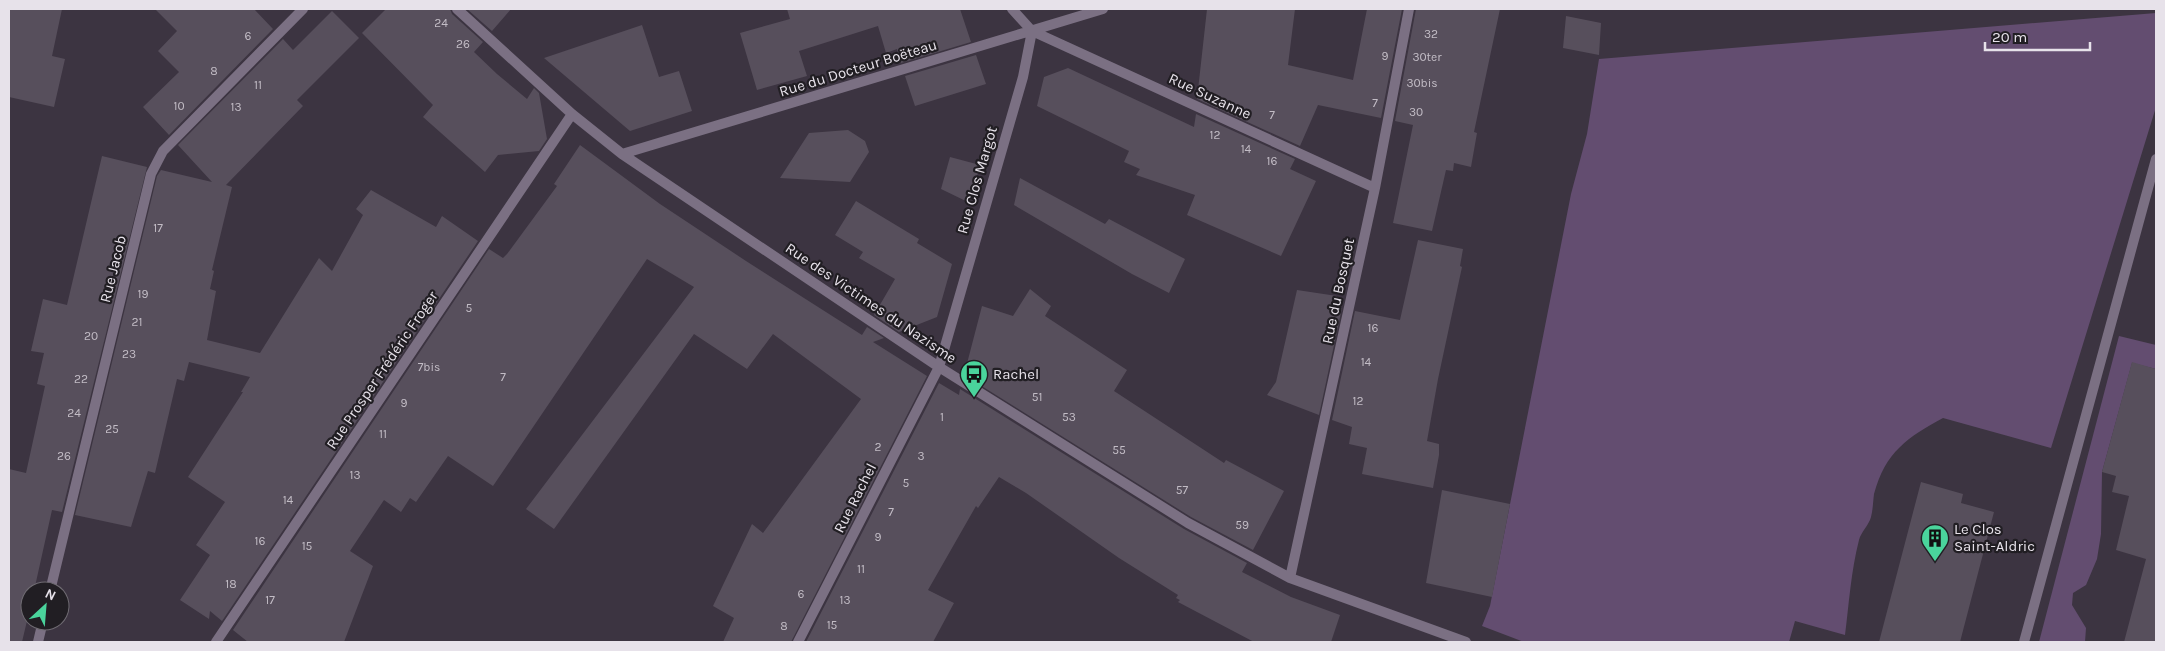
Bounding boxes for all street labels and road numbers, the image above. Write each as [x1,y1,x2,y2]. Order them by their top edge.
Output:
street label: Rue du Docteur Boëteau [777,35,939,101]
street label: Rue Suzanne [1166,69,1254,123]
street label: Rue Clos Margot [953,124,1001,236]
street label: Rue Jacob [96,234,130,304]
street label: Rue du Bosquet [1318,236,1358,346]
street label: Rue des Victimes du Nazisme [782,239,960,367]
street label: Rue Prosper Frédéric Froger [322,287,442,452]
street label: Rue Rachel [830,460,880,536]

